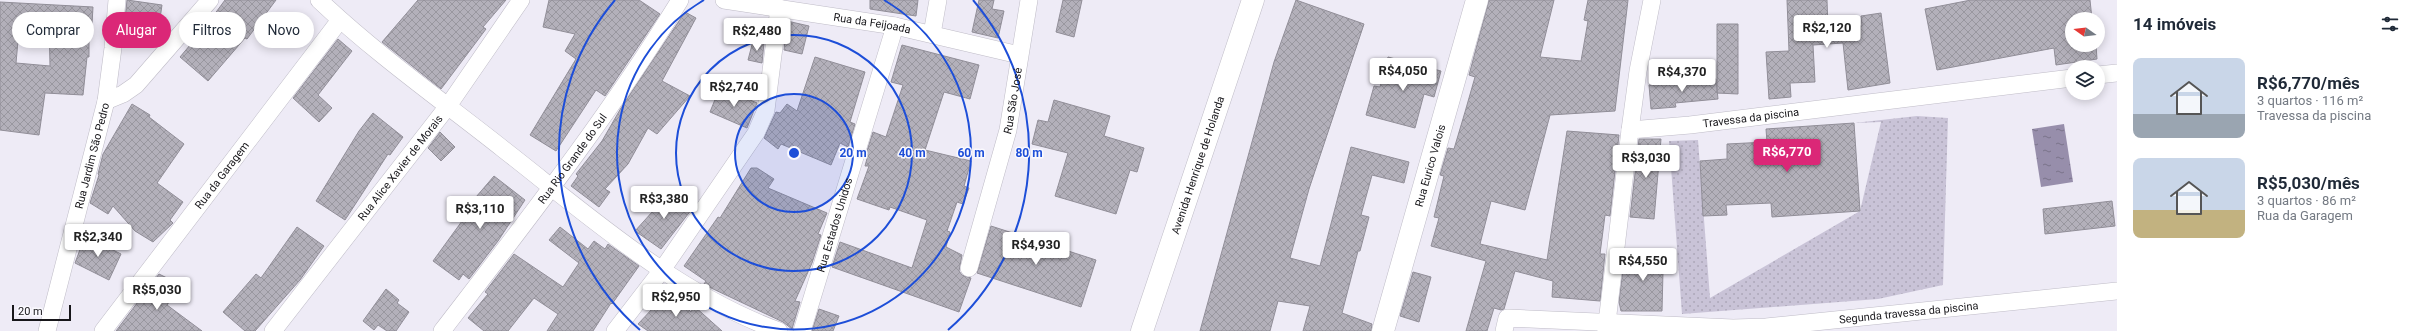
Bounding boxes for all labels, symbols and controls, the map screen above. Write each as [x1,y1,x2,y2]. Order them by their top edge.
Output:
street label: Rua da Feijoada [833,11,912,36]
chip: Comprar [12,12,94,48]
chip: Alugar [102,12,171,48]
chip: Filtros [179,12,246,48]
chip: Novo [254,12,314,48]
north arrow [2065,12,2105,52]
map controls [2065,12,2105,100]
icon: filters [2379,13,2401,35]
text: 14 imóveis [2133,14,2216,34]
pin: R$2,120 [1790,15,1864,49]
pin: R$2,480 [720,18,794,52]
text: R$2,120 [1803,20,1851,35]
text: R$2,480 [733,23,781,38]
pin: R$4,050 [1366,58,1440,92]
pin: R$4,370 [1645,59,1719,93]
button: layers [2065,60,2105,100]
text: R$4,050 [1379,63,1427,78]
text: R$4,370 [1658,64,1706,79]
street label: Rua São José [1001,67,1025,136]
text: R$6,770/mês [2257,73,2360,93]
pin: R$2,740 [697,74,771,108]
icon: home [2165,74,2213,122]
text: R$2,740 [710,79,758,94]
text: 3 quartos · 116 m² [2257,93,2363,108]
street label: Avenida Henrique de Holanda [1169,95,1227,236]
street label: Rua Jardim São Pedro [73,101,112,210]
street label: Travessa da piscina [1702,106,1800,130]
text: Travessa da piscina [2257,108,2371,123]
street label: Rua Rio Grande do Sul [535,111,610,207]
street label: Rua Alice Xavier de Morais [355,112,446,223]
street label: Rua Eurico Valois [1413,123,1448,208]
street label: Rua da Garagem [192,139,252,212]
pin: R$6,770 [1750,139,1824,173]
text: R$6,770 [1763,144,1811,159]
pin: R$3,030 [1609,145,1683,179]
centre of rings [787,146,801,160]
text: 20 m [839,146,867,160]
text: 40 m [898,146,926,160]
text: 60 m [957,146,985,160]
text: 80 m [1015,146,1043,160]
text: R$3,030 [1622,150,1670,165]
text: R$5,030/mês [2257,173,2360,193]
icon: home [2165,174,2213,222]
street label: Rua Estados Unidos [814,176,855,274]
pin: R$3,380 [627,186,701,220]
text: R$3,380 [640,191,688,206]
text: 3 quartos · 86 m² [2257,193,2356,208]
pin: R$3,110 [443,196,517,230]
text: R$3,110 [456,201,504,216]
text: Rua da Garagem [2257,208,2353,223]
pin: R$2,340 [61,224,135,258]
text: R$2,340 [74,229,122,244]
pin: R$4,930 [999,232,1073,266]
text: R$4,930 [1012,237,1060,252]
pin: R$4,550 [1606,248,1680,282]
text: R$4,550 [1619,253,1667,268]
pin: R$5,030 [120,277,194,311]
text: R$5,030 [133,282,181,297]
pin: R$2,950 [639,284,713,318]
text: R$2,950 [652,289,700,304]
street label: Segunda travessa da piscina [1838,299,1979,326]
scale bar [12,303,71,322]
text: 20 m [18,305,43,318]

